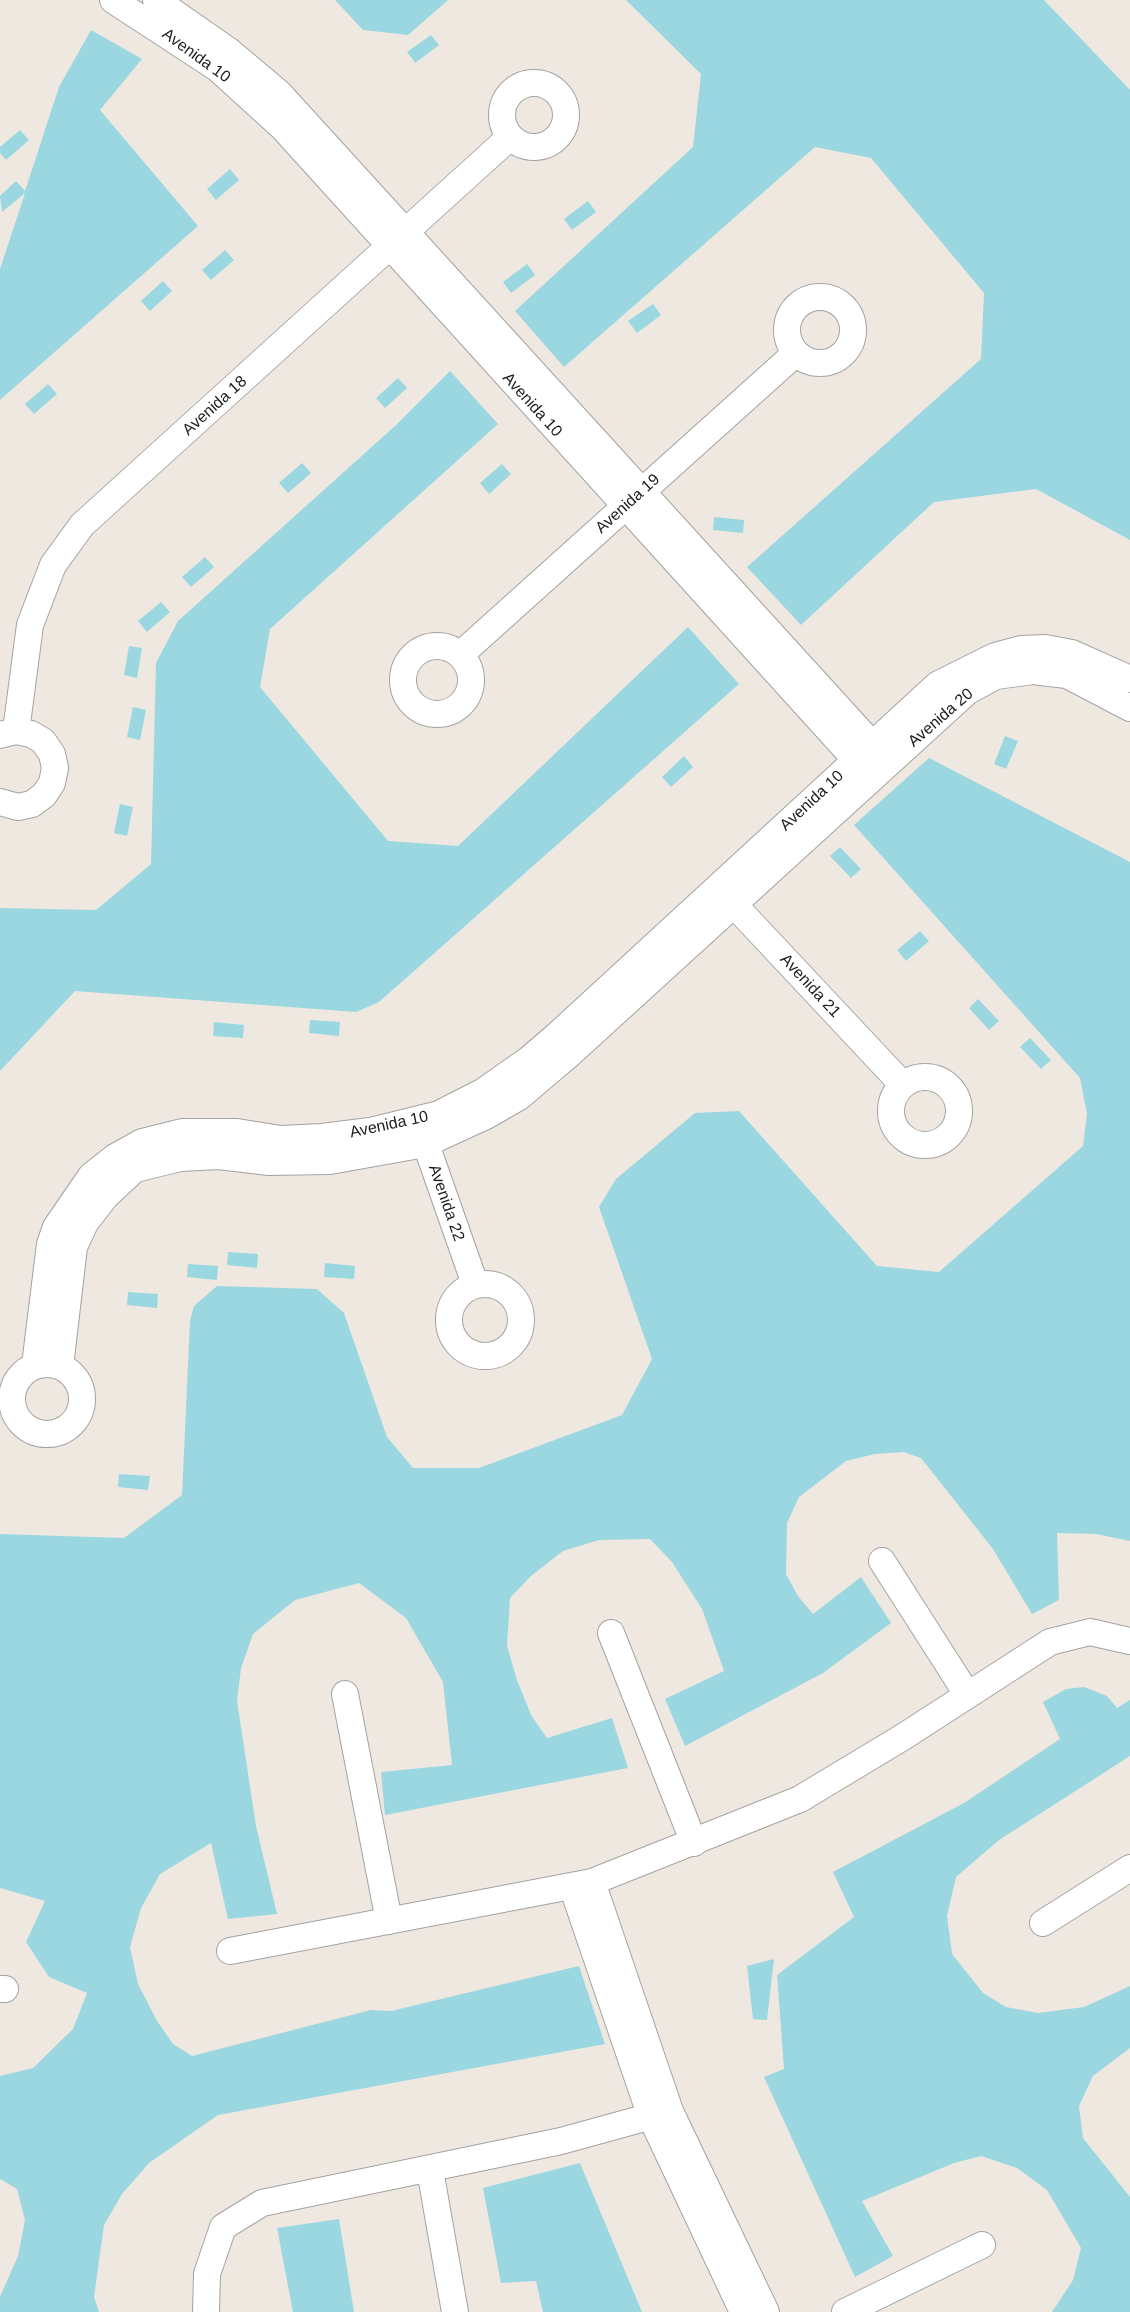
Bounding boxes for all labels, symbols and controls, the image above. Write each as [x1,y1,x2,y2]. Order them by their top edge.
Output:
street label: Avenida 10 [158,25,234,87]
street label: Avenida 10 [498,369,566,441]
street label: Avenida 18 [179,372,251,440]
street label: Avenida 19 [592,470,664,538]
street label: Avenida 20 [905,685,977,751]
street label: Avenida 10 [776,767,848,835]
street label: Avenida 21 [776,950,844,1022]
street label: Avenida 10 [348,1107,430,1143]
street label: Avenida 22 [424,1162,468,1244]

